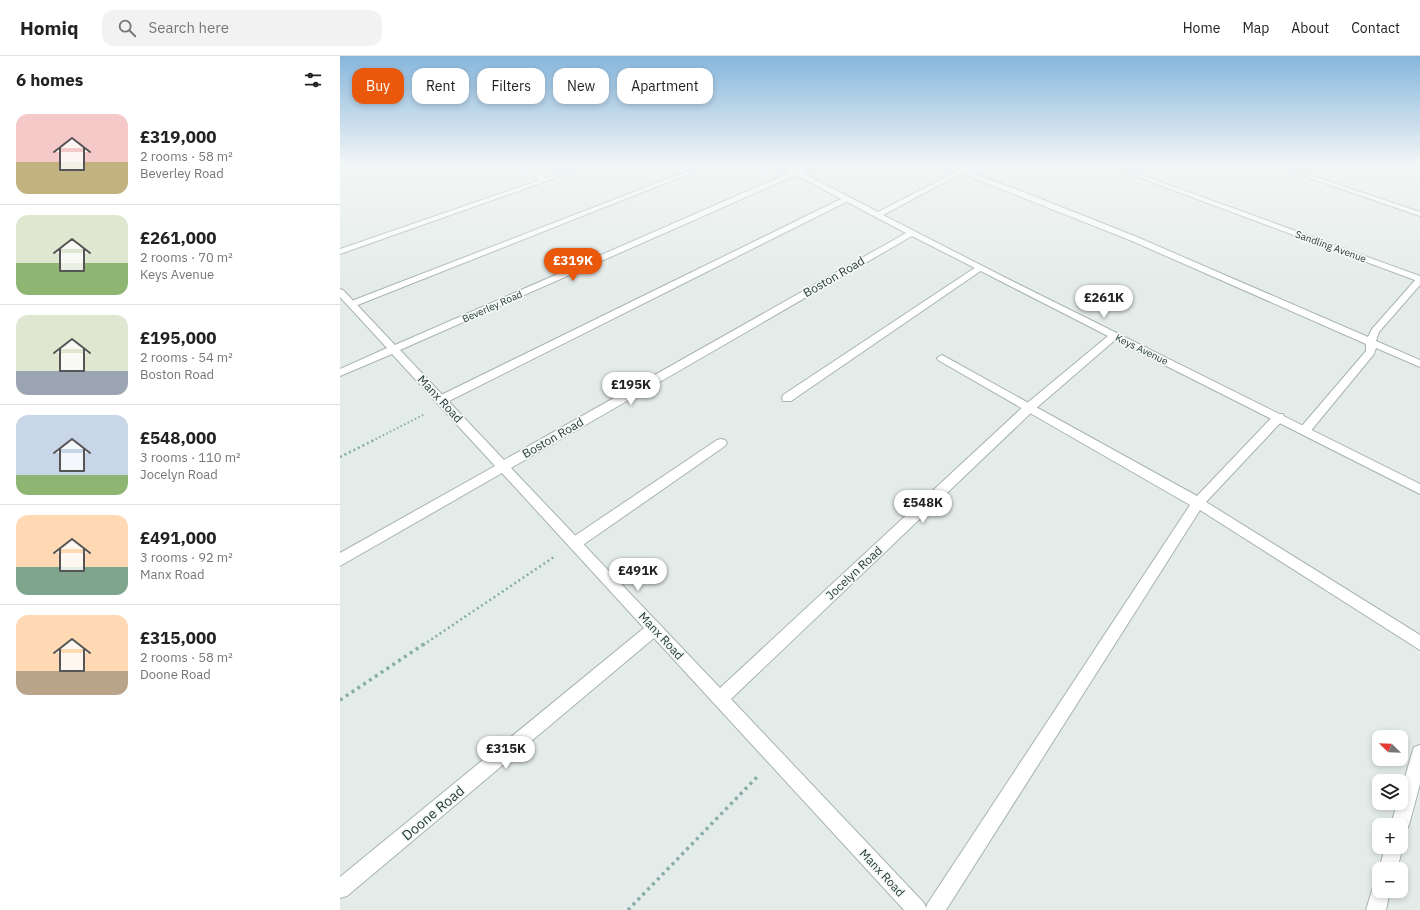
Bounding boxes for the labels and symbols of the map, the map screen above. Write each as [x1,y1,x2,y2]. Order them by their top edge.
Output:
street label: Sandling Avenue [1294,228,1369,266]
pin: £319K [545,248,601,282]
street label: Boston Road [800,253,867,300]
pin: £261K [1076,285,1132,319]
street label: Beverley Road [460,287,524,326]
street label: Keys Avenue [1113,331,1171,368]
street label: Manx Road [415,372,466,426]
pin: £195K [603,372,659,406]
street label: Boston Road [519,414,586,461]
pin: £548K [895,490,951,524]
street label: Jocelyn Road [822,543,885,603]
pin: £491K [610,558,666,592]
street label: Manx Road [636,609,687,663]
north arrow [1372,730,1408,766]
pin: £315K [478,736,534,770]
street label: Doone Road [398,782,468,844]
street label: Manx Road [857,846,908,900]

